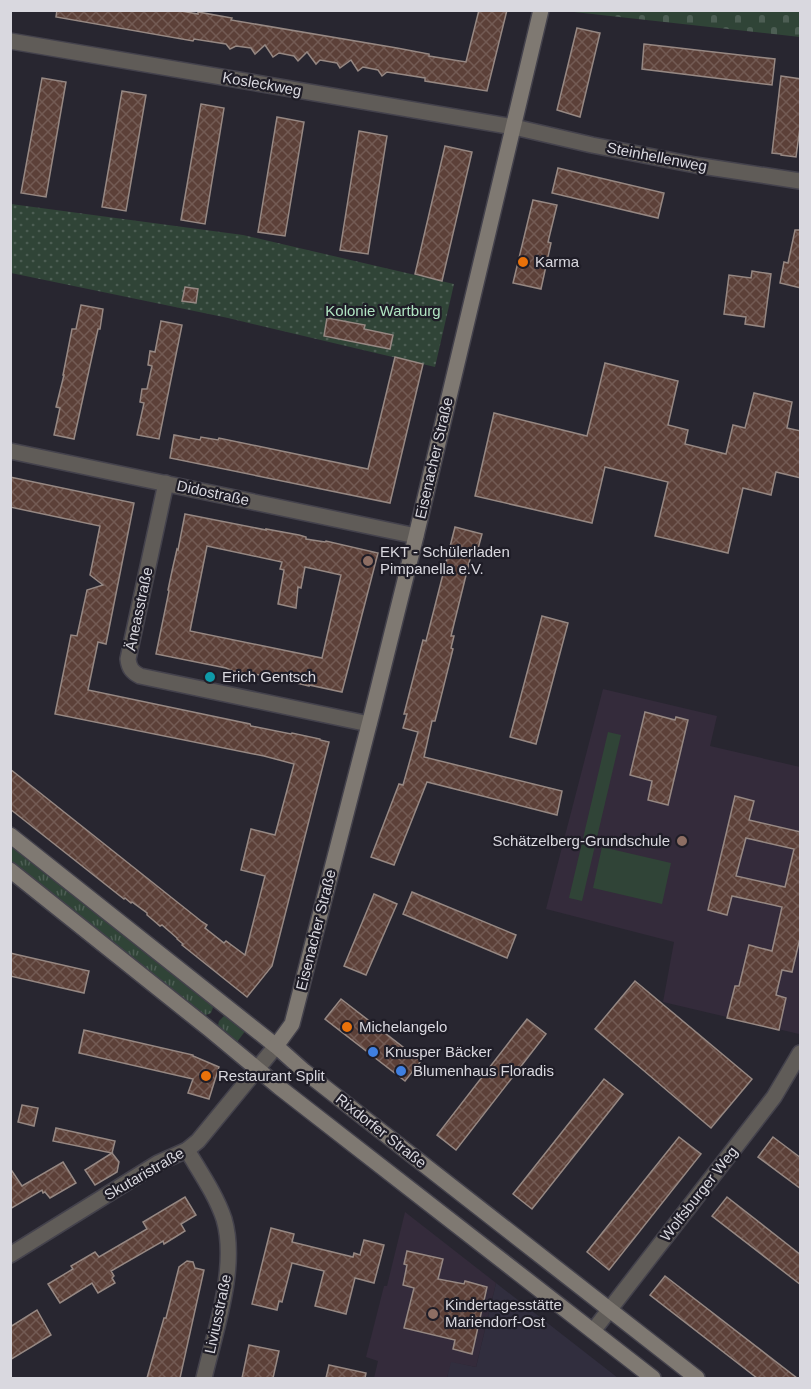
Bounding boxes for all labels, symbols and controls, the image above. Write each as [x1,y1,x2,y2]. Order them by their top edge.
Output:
street label: Kosleckweg [221,68,303,99]
street label: Steinhellenweg [606,138,709,175]
place label: Karma [535,253,580,270]
marker: Karma [516,255,530,269]
park label: Kolonie Wartburg [325,302,441,319]
street label: Eisenacher Straße [411,395,456,520]
street label: Didostraße [175,477,251,508]
place label: EKT - Schülerladen Pimpanella e.V. [380,543,510,577]
marker: EKT - Schülerladen Pimpanella e.V. [361,554,375,568]
street label: Äneasstraße [121,566,156,652]
place label: Erich Gentsch [222,668,316,685]
marker: Erich Gentsch [203,670,217,684]
place label: Schätzelberg-Grundschule [492,832,670,849]
marker: Schätzelberg-Grundschule [675,834,689,848]
street label: Eisenacher Straße [292,868,339,992]
place label: Michelangelo [359,1018,447,1035]
marker: Michelangelo [340,1020,354,1034]
place label: Knusper Bäcker [385,1043,492,1060]
marker: Knusper Bäcker [366,1045,380,1059]
place label: Blumenhaus Floradis [413,1062,554,1079]
marker: Blumenhaus Floradis [394,1064,408,1078]
place label: Restaurant Split [218,1067,326,1084]
marker: Restaurant Split [199,1069,213,1083]
street label: Rixdorfer Straße [333,1090,430,1171]
street label: Wolfsburger Weg [656,1143,741,1244]
street label: Skutaristraße [101,1144,187,1203]
street label: Liviusstraße [201,1273,234,1355]
place label: Kindertagesstätte Mariendorf-Ost [445,1296,562,1330]
marker: Kindertagesstätte Mariendorf-Ost [426,1307,440,1321]

